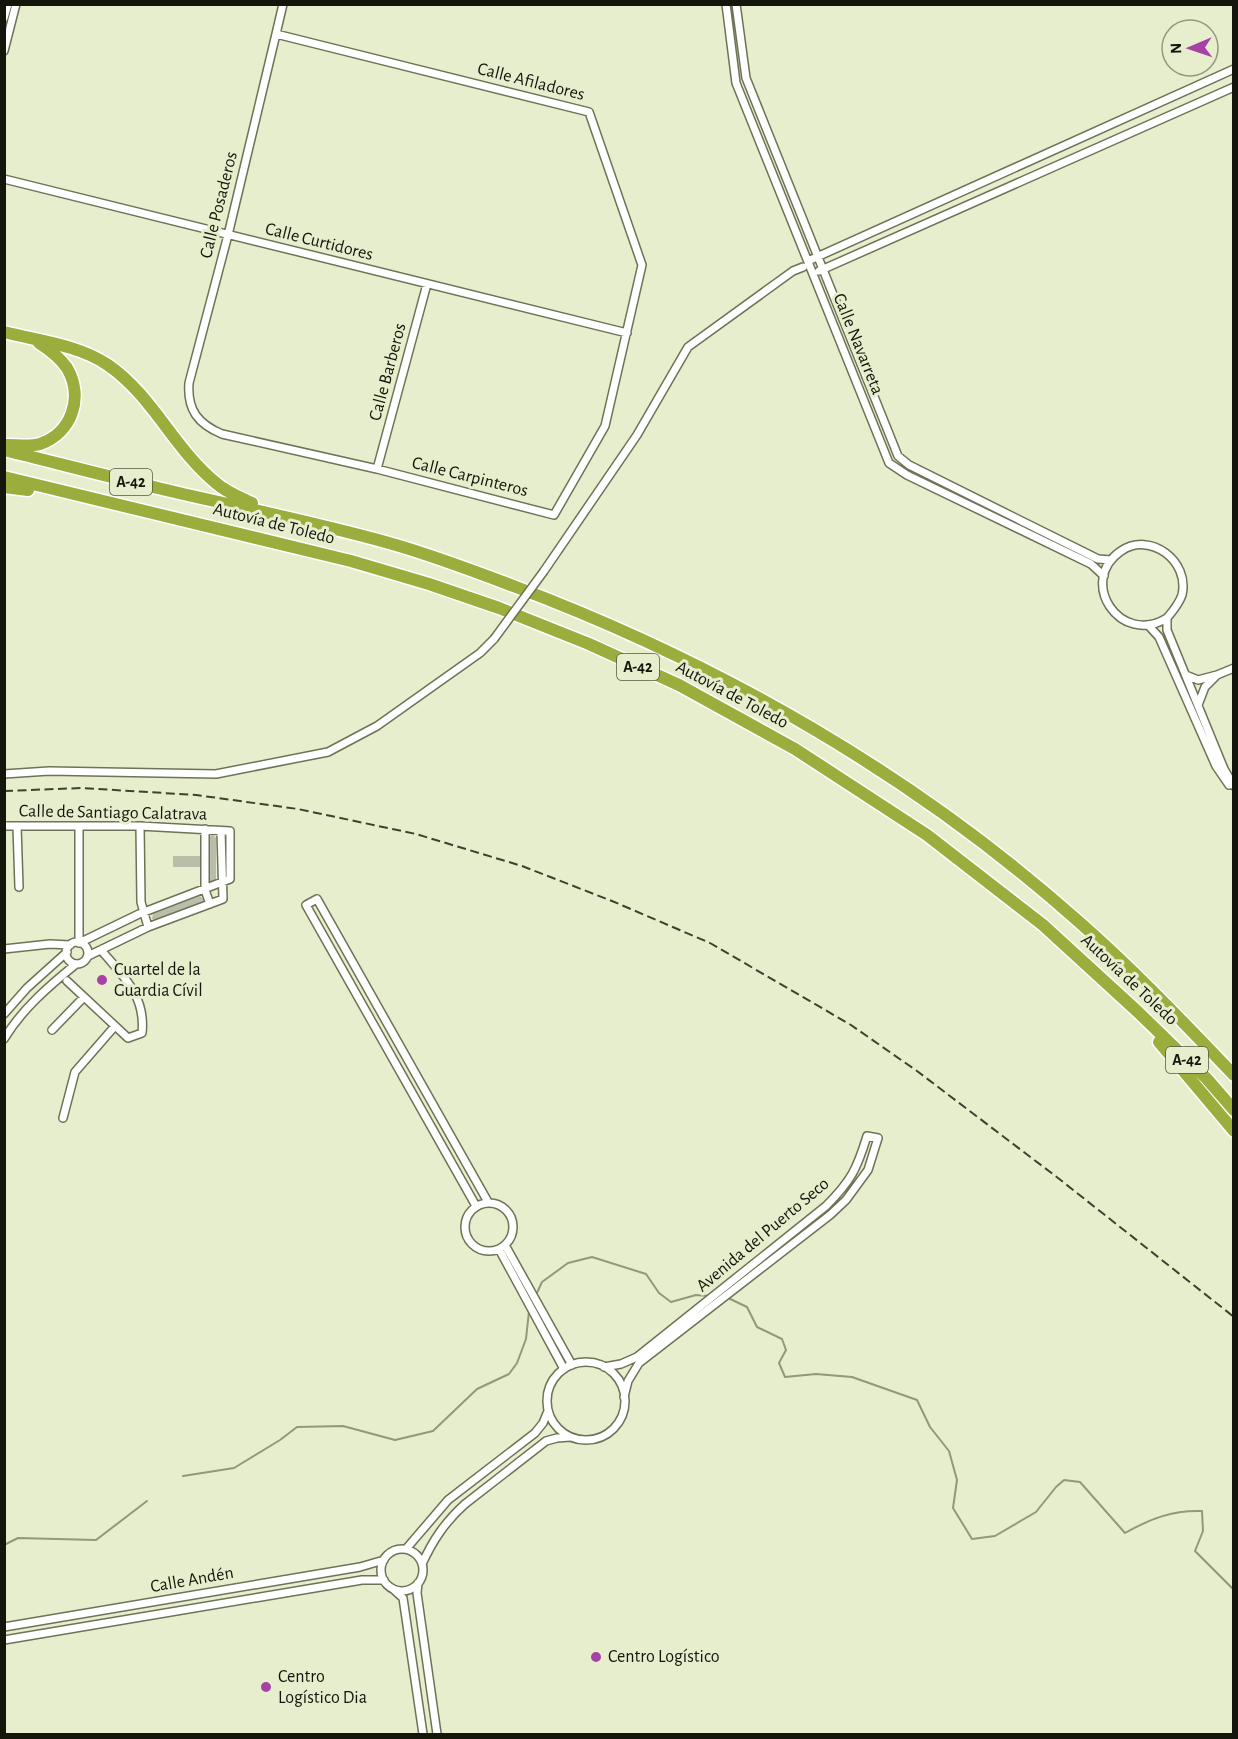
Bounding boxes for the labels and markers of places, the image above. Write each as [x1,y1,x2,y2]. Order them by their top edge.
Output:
place label: Cuartel de la Guardia Cívil [114,961,203,1000]
marker: Cuartel de la Guardia Cívil [95,973,109,987]
place label: Centro Logístico [608,1648,720,1666]
marker: Centro Logístico [589,1650,603,1664]
place label: Centro Logístico Dia [278,1668,367,1707]
marker: Centro Logístico Dia [259,1680,273,1694]

